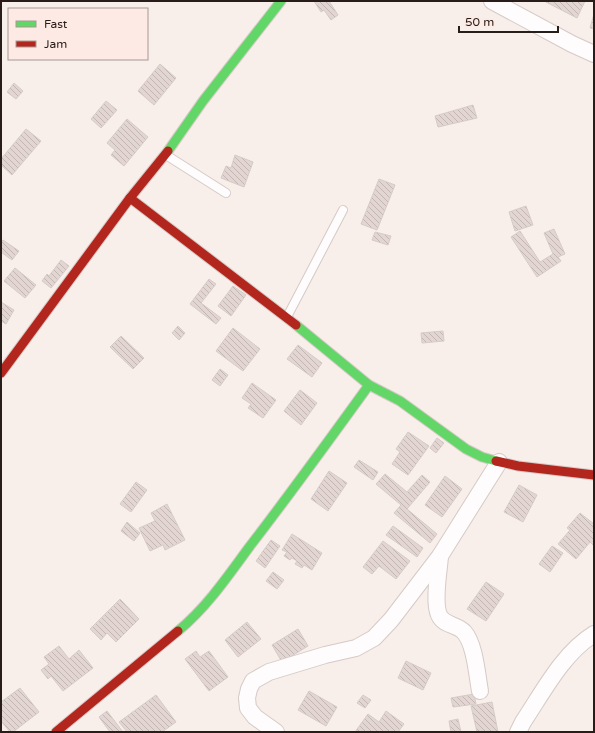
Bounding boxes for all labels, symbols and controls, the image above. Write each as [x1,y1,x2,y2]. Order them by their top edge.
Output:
legend [8,8,148,60]
scale bar [459,8,558,34]
text: 50 m [465,15,494,29]
text: Fast [44,17,68,31]
text: Jam [44,37,67,51]

